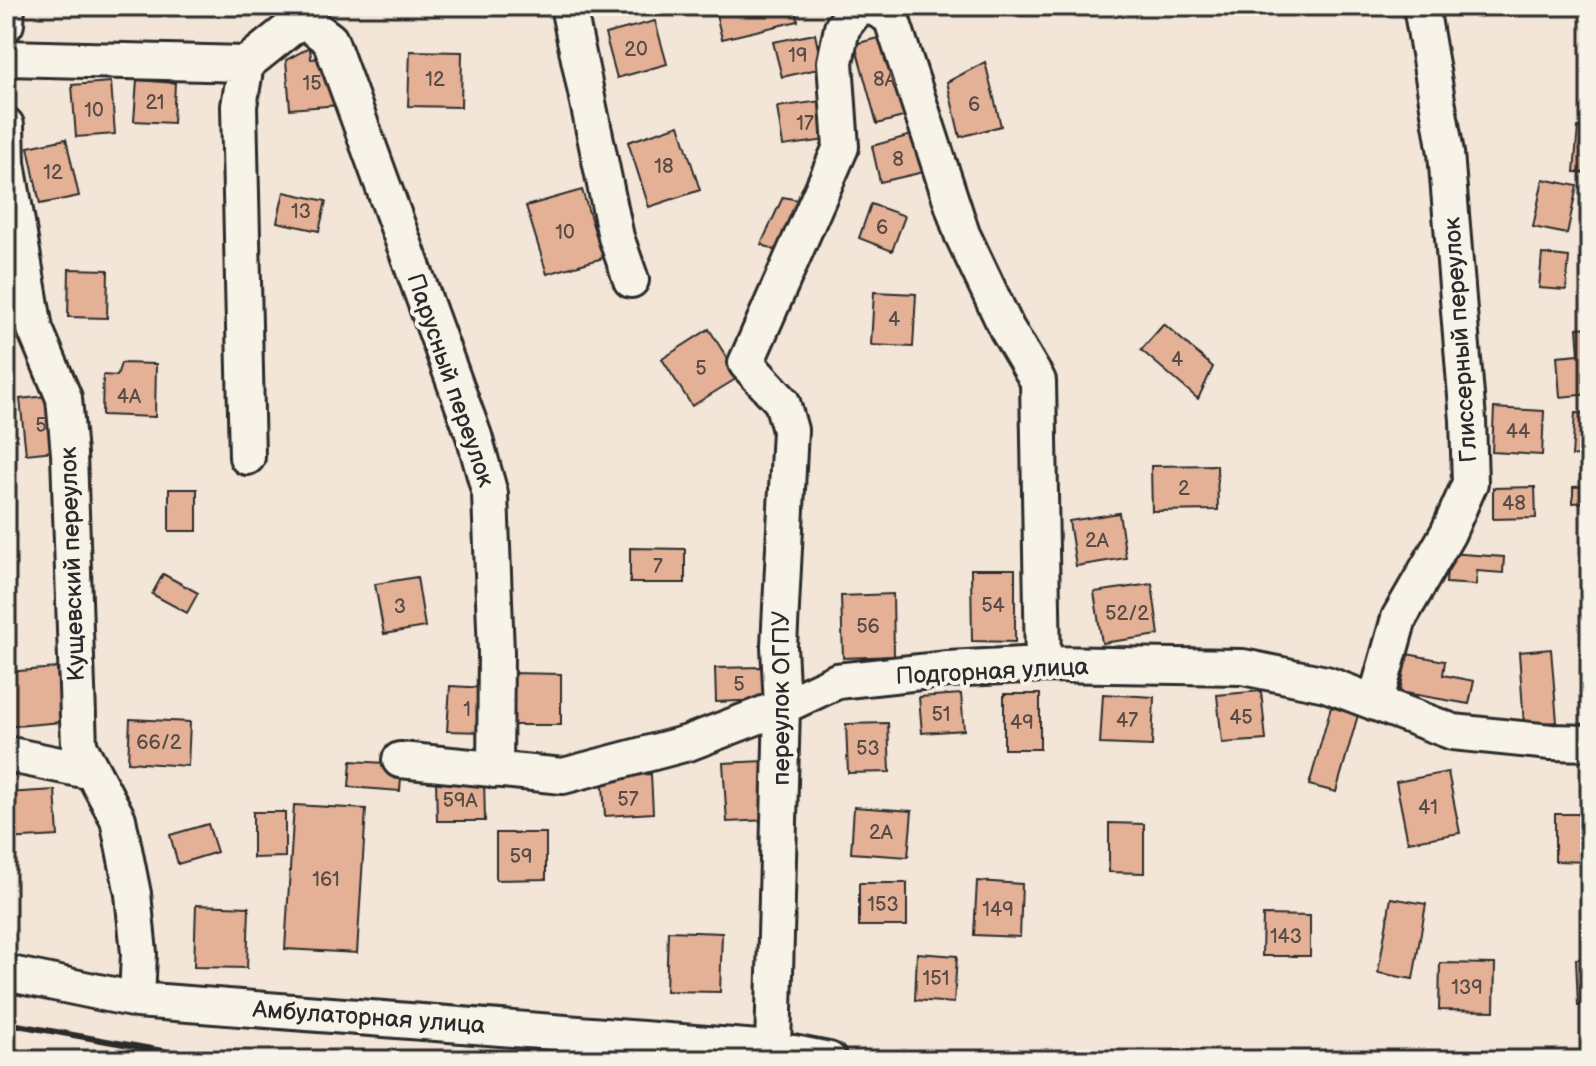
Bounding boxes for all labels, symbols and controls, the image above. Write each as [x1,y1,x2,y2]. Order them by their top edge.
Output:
house number: 20 [624,38,648,62]
house number: 19 [788,44,808,68]
house number: 12 [425,68,445,92]
house number: 8А [873,68,898,92]
house number: 15 [302,72,322,96]
house number: 21 [145,91,165,115]
house number: 6 [968,93,980,117]
house number: 10 [84,99,104,123]
house number: 17 [796,112,814,136]
house number: 8 [892,148,904,172]
house number: 18 [654,155,674,179]
house number: 12 [43,161,63,185]
house number: 13 [291,200,311,224]
house number: 6 [876,216,888,240]
street label: Глиссерный переулок [1437,216,1484,464]
house number: 10 [555,221,575,245]
street label: Парусный переулок [400,270,501,491]
house number: 4 [888,308,900,332]
house number: 4 [1171,348,1183,372]
house number: 5 [695,357,707,381]
house number: 4А [117,385,142,409]
house number: 5 [35,414,47,438]
house number: 44 [1506,420,1530,444]
street label: Кущевский переулок [54,446,91,682]
house number: 2 [1178,477,1190,501]
house number: 48 [1502,492,1526,516]
house number: 2А [1085,529,1110,553]
house number: 7 [653,555,663,579]
house number: 54 [981,594,1005,618]
house number: 3 [394,595,406,619]
house number: 52/2 [1105,602,1149,626]
street label: переулок ОГПУ [767,611,796,785]
house number: 56 [856,615,880,639]
street label: Подгорная улица [895,652,1089,691]
house number: 5 [733,673,745,697]
house number: 1 [463,698,471,722]
house number: 51 [931,703,951,727]
house number: 45 [1229,706,1253,730]
house number: 47 [1116,709,1138,733]
house number: 49 [1010,711,1034,735]
house number: 66/2 [136,731,182,755]
house number: 53 [856,737,880,761]
house number: 57 [617,788,639,812]
house number: 59А [442,789,478,813]
house number: 41 [1418,796,1438,820]
house number: 2А [869,821,894,845]
house number: 59 [509,845,533,869]
house number: 161 [312,868,340,892]
house number: 153 [867,893,899,917]
house number: 149 [982,898,1014,922]
house number: 143 [1270,925,1302,949]
house number: 151 [923,967,949,991]
house number: 139 [1451,976,1483,1000]
street label: Амбулаторная улица [251,995,486,1040]

